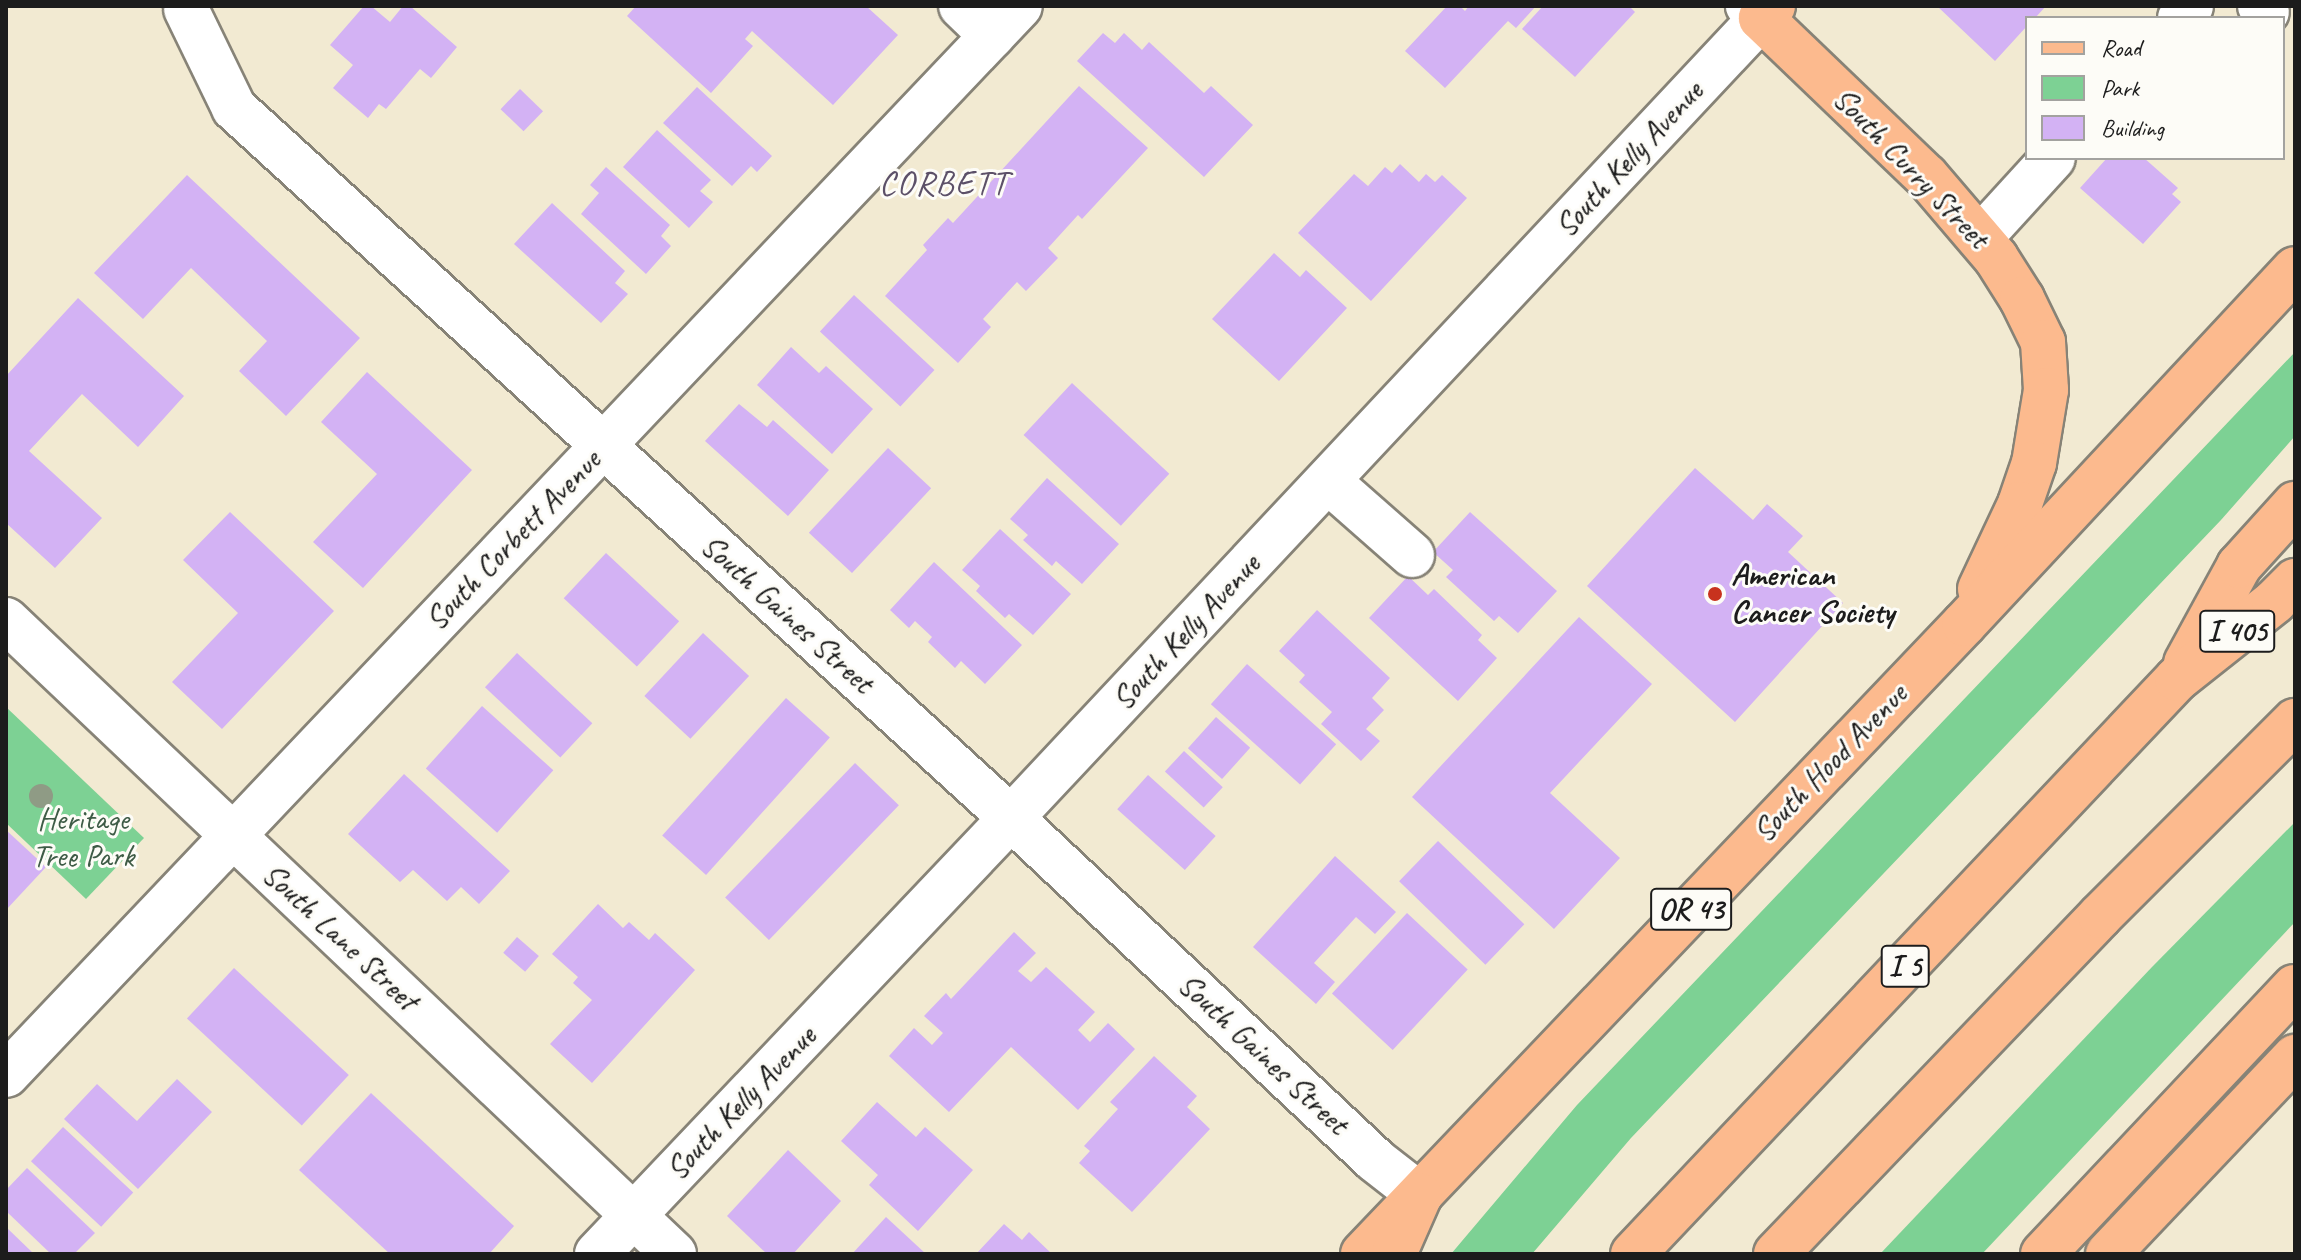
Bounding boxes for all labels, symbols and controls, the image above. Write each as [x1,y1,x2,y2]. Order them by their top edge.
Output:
legend [2025,16,2285,160]
text: Road [2101,33,2141,63]
street label: South Kelly Avenue [1547,73,1711,245]
text: Park [2101,73,2139,103]
street label: South Curry Street [1825,79,1997,257]
text: Building [2101,113,2164,143]
district label: CORBETT [879,163,1009,203]
street label: South Corbett Avenue [417,442,609,638]
street label: South Gaines Street [692,526,882,702]
street label: South Kelly Avenue [1104,546,1268,718]
place label: American Cancer Society [1731,557,1894,632]
marker: American Cancer Society [1706,585,1724,603]
road number: I 405 [2199,605,2275,657]
street label: South Hood Avenue [1745,676,1915,850]
park label: Heritage Tree Park [32,801,134,876]
street label: South Lane Street [253,854,427,1020]
road number: OR 43 [1649,883,1733,935]
road number: I 5 [1879,940,1931,992]
street label: South Gaines Street [1169,965,1357,1143]
street label: South Kelly Avenue [658,1018,824,1188]

